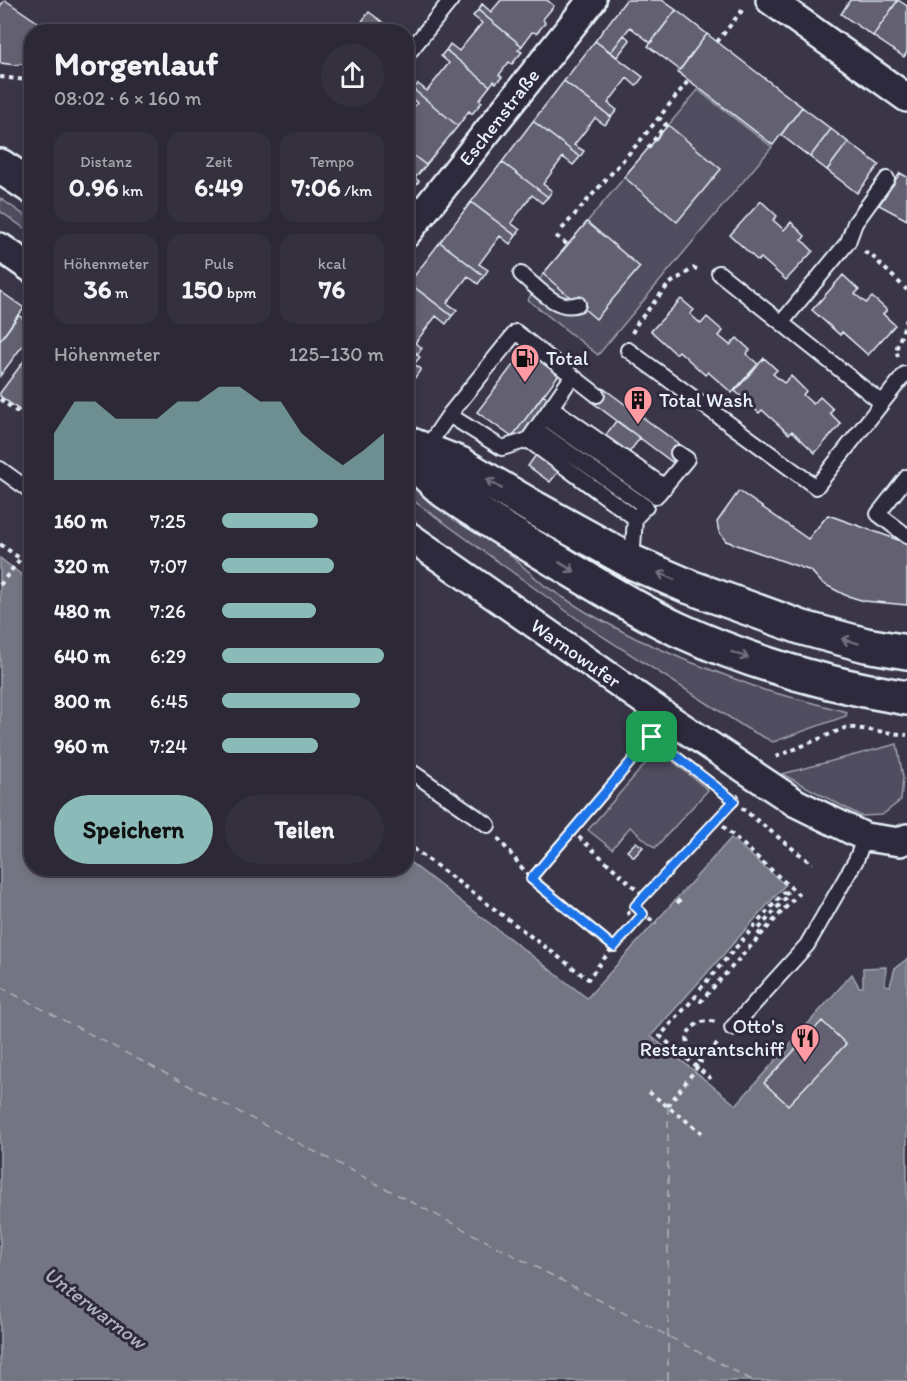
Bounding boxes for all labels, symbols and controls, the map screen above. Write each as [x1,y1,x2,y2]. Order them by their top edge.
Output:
text: Morgenlauf [54,44,218,83]
button: share [321,44,384,107]
street label: Eschenstraße [454,64,544,170]
text: 08:02 · 6 × 160 m [54,86,202,110]
text: Distanz [80,152,132,171]
text: Zeit [206,152,232,171]
text: Tempo [310,152,354,171]
text: 0.96 [69,171,119,203]
text: 6:49 [194,171,244,203]
text: 7:06 [292,171,341,203]
text: km [119,181,143,200]
text: /km [341,181,372,200]
text: Höhenmeter [64,254,148,273]
text: Puls [204,254,234,273]
text: kcal [318,254,346,273]
text: 36 [84,273,111,305]
text: 150 [181,273,223,305]
text: 76 [319,273,345,305]
text: m [111,283,129,302]
text: bpm [223,283,257,302]
text: Höhenmeter [54,342,160,366]
text: 125–130 m [289,342,384,366]
fuel station icon: Total [509,342,541,384]
place label: Total [546,346,589,370]
building icon: Total Wash [622,384,654,426]
place label: Total Wash [659,388,753,412]
one-way arrow [486,478,503,490]
text: 160 m [54,509,108,533]
text: 7:25 [150,509,186,533]
text: 320 m [54,554,109,578]
text: 7:07 [150,554,187,578]
one-way arrow [558,562,575,574]
one-way arrow [657,570,675,582]
text: 480 m [54,599,111,623]
text: 7:26 [150,599,186,623]
street label: Warnowufer [526,613,626,693]
one-way arrow [840,635,859,646]
text: 640 m [54,644,110,668]
text: 6:29 [150,644,186,668]
one-way arrow [731,650,749,661]
text: 800 m [54,689,111,713]
text: 6:45 [150,689,188,713]
pin [626,711,677,762]
icon: arrive [635,720,668,753]
text: 960 m [54,734,109,758]
text: 7:24 [150,734,187,758]
button: Speichern [54,795,213,864]
button: Teilen [225,795,384,864]
place label: Otto's Restaurantschiff [640,1014,784,1061]
restaurant icon: Otto's Restaurantschiff [789,1022,821,1064]
water label: Unterwarnow [39,1261,153,1355]

